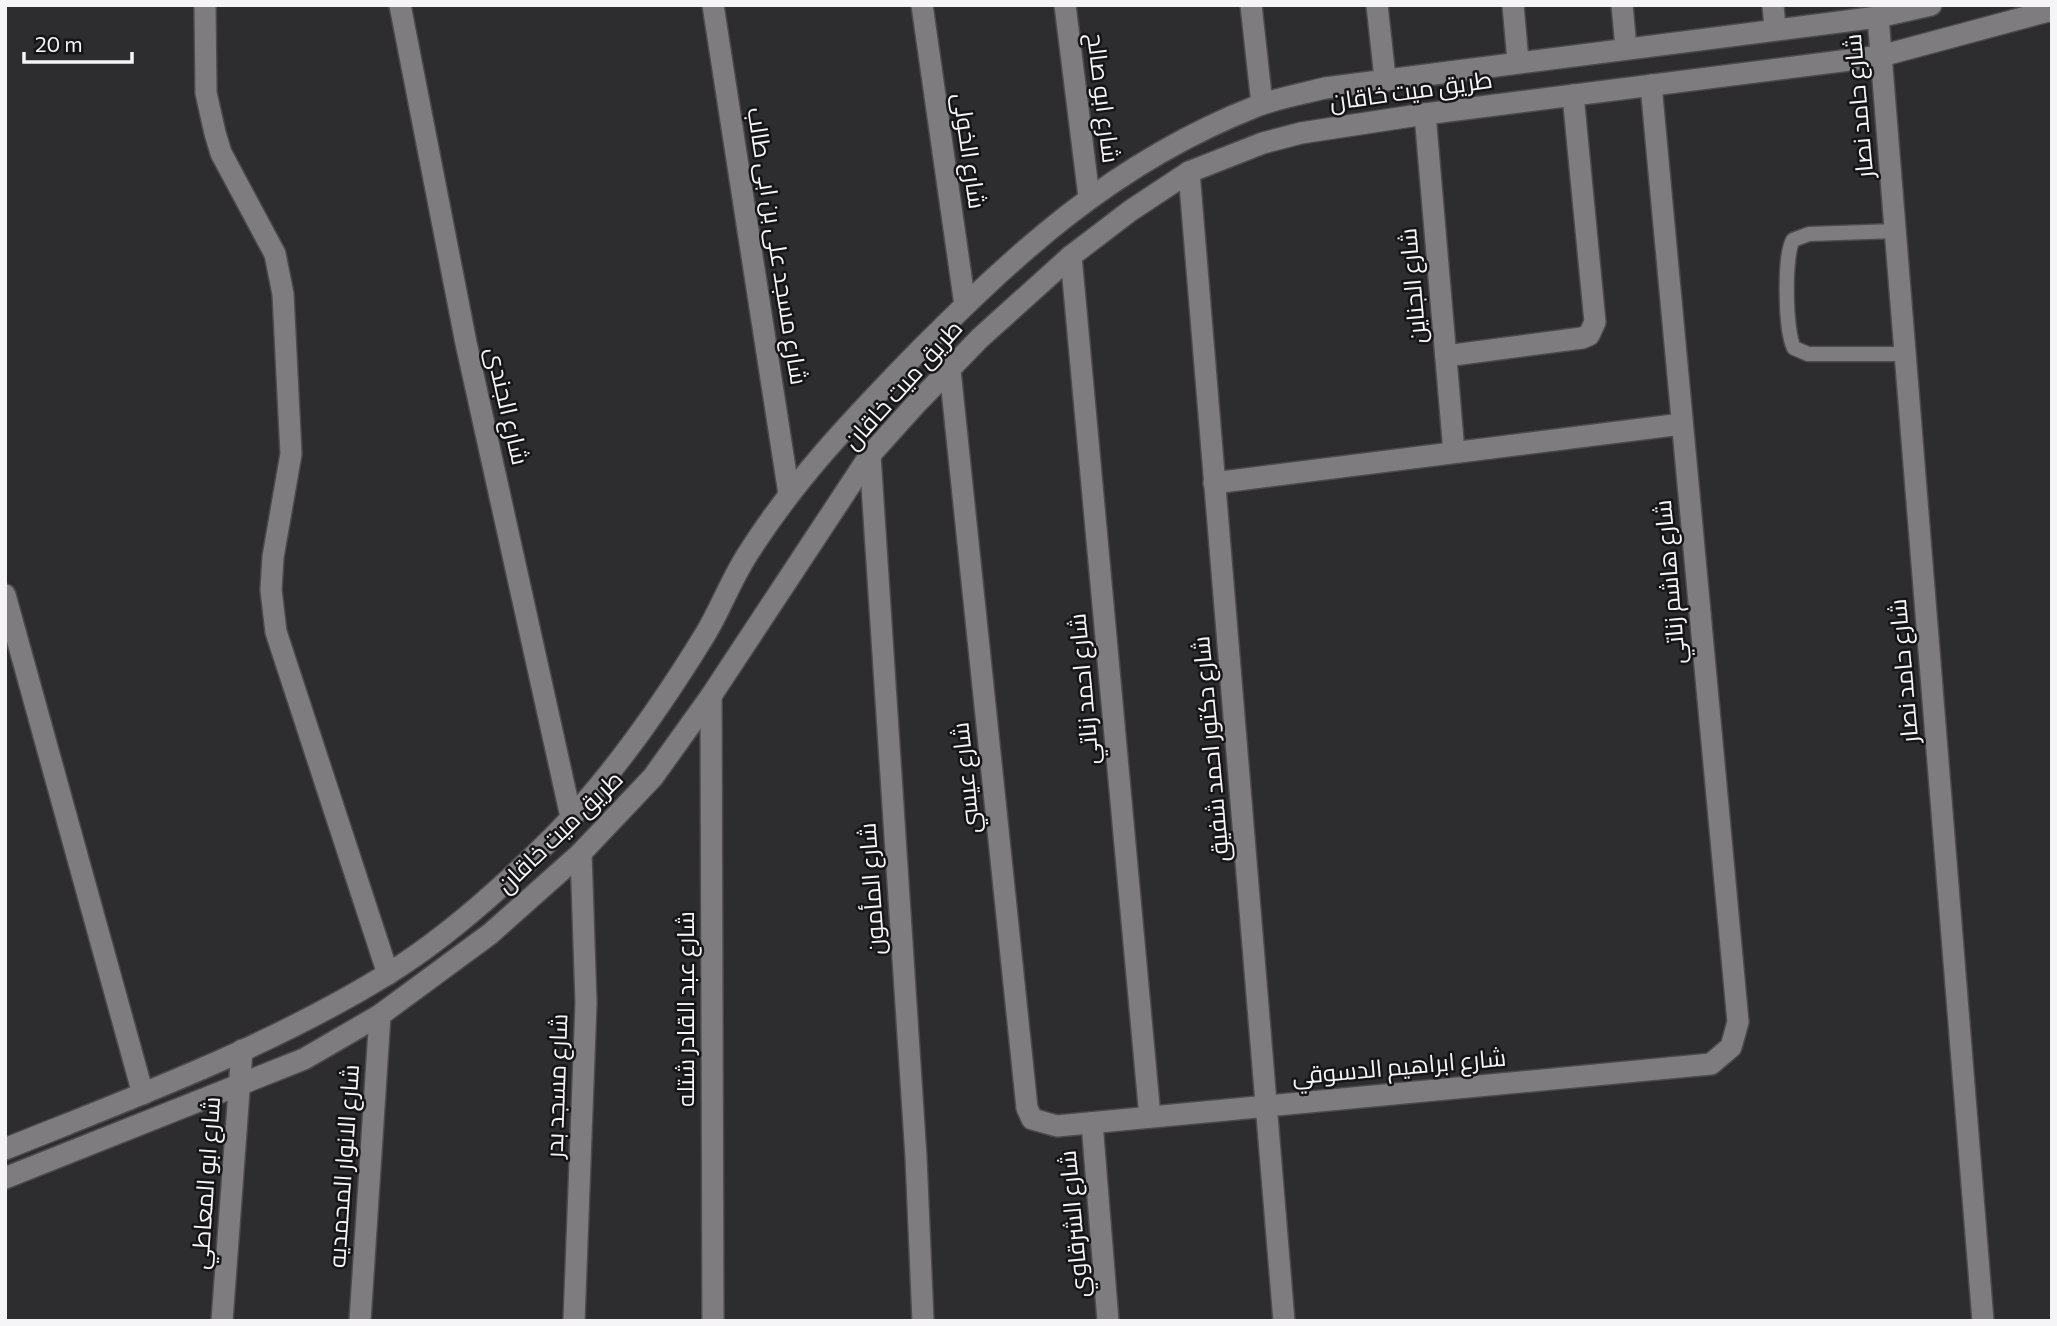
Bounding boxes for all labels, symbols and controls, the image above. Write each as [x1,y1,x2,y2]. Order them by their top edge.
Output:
scale bar [24,21,133,65]
text: 20 m [35,31,83,56]
street label: شارع ابو صالح [1079,31,1127,165]
street label: شارع حامد نصار [1837,33,1881,181]
street label: طريق ميت خاقان [1328,64,1494,117]
street label: شارع الخولى [945,91,993,211]
street label: شارع مسجد على بن ابى طالب [739,105,815,387]
street label: شارع الجناين [1392,227,1434,345]
street label: طريق ميت خاقان [836,313,969,456]
street label: شارع الجندى [478,344,536,468]
street label: شارع هاشم زناتي [1647,498,1696,666]
street label: شارع حامد نصار [1882,598,1926,746]
street label: شارع احمد زناتي [1061,612,1110,766]
street label: شارع دكتور احمد شفيق [1185,635,1237,863]
street label: شارع عيسي [944,720,990,835]
street label: طريق ميت خاقان [490,763,629,900]
street label: شارع المأمون [851,822,893,956]
street label: شارع عبد القادر شتله [670,911,702,1107]
street label: شارع مسجد بدر [538,1013,576,1161]
street label: شارع ابراهيم الدسوقي [1291,1042,1508,1095]
street label: شارع الانوار المحمديه [321,1063,367,1269]
street label: شارع ابو المعاطي [184,1096,231,1271]
street label: شارع الشرقاوي [1052,1149,1098,1299]

